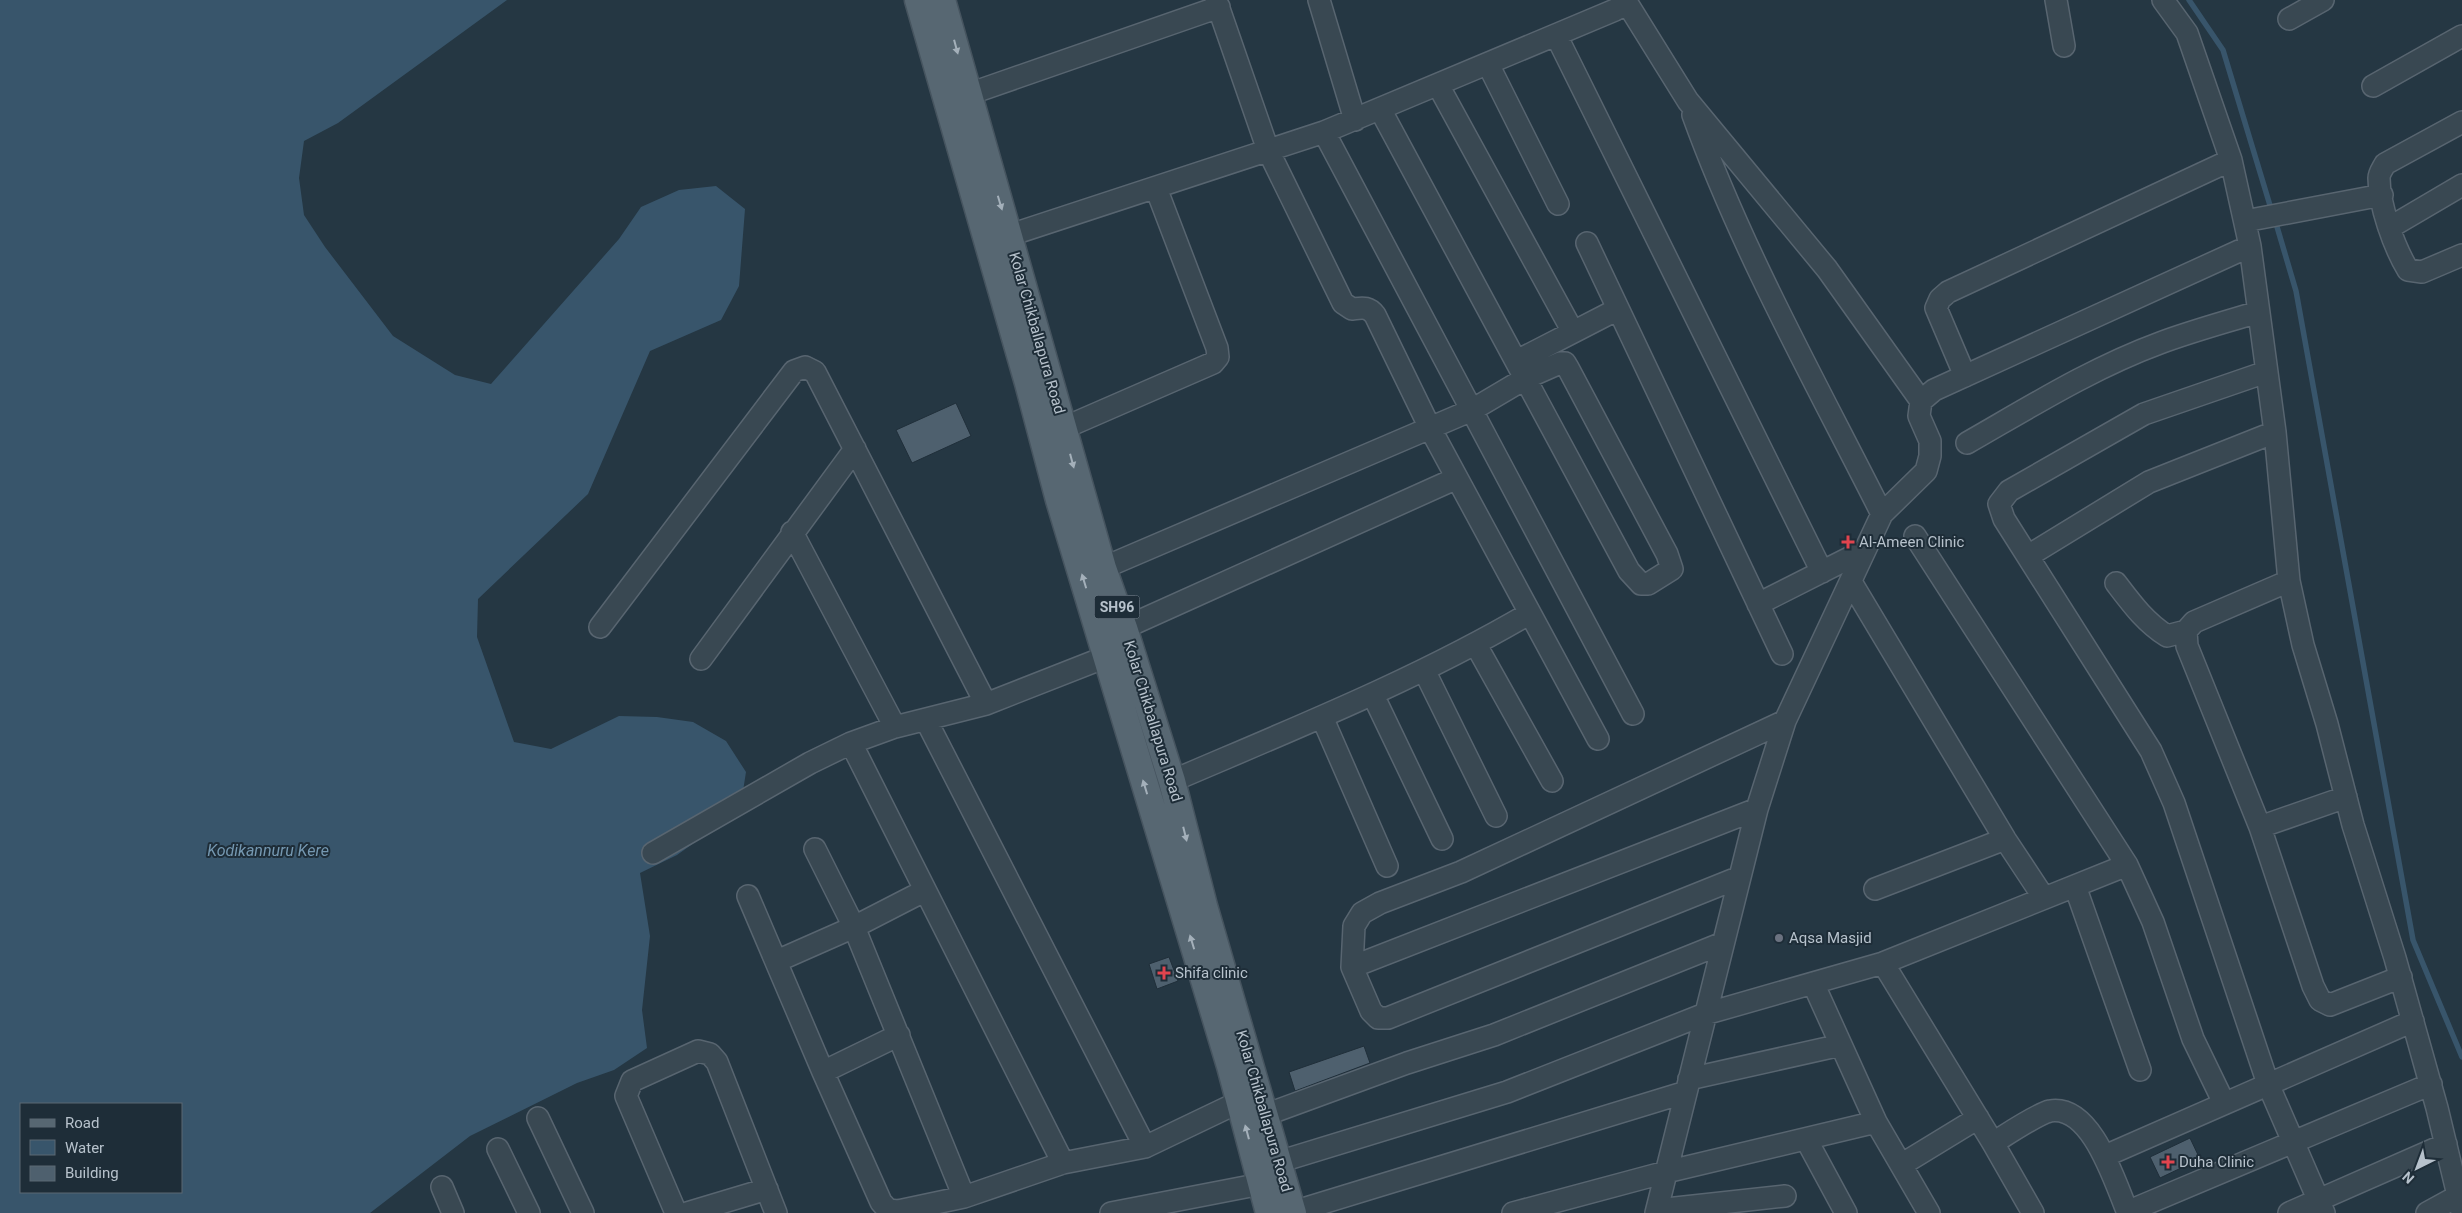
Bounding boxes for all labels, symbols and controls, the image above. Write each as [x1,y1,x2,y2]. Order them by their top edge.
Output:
one-way arrow [952,39,960,54]
one-way arrow [996,196,1004,211]
street label: Kolar Chikballapura Road [1005,250,1069,416]
one-way arrow [1068,453,1076,468]
place label: Al-Ameen Clinic [1859,533,1964,551]
marker: Al-Ameen Clinic [1841,535,1855,549]
one-way arrow [1079,573,1087,588]
road number: SH96 [1094,596,1140,618]
street label: Kolar Chikballapura Road [1120,638,1186,804]
one-way arrow [1141,779,1149,794]
one-way arrow [1181,826,1189,841]
water label: Kodikannuru Kere [207,841,329,860]
place label: Aqsa Masjid [1789,929,1872,947]
marker: Aqsa Masjid [1773,932,1785,944]
one-way arrow [1188,935,1196,950]
place label: Shifa clinic [1175,964,1248,982]
marker: Shifa clinic [1157,966,1171,980]
street label: Kolar Chikballapura Road [1232,1028,1296,1194]
legend [20,1103,182,1193]
text: Road [65,1114,99,1132]
one-way arrow [1243,1125,1251,1140]
text: Water [65,1139,104,1157]
north arrow [2392,1143,2442,1193]
place label: Duha Clinic [2179,1153,2254,1171]
marker: Duha Clinic [2161,1155,2175,1169]
text: Building [65,1164,119,1182]
text: N [2399,1168,2417,1187]

